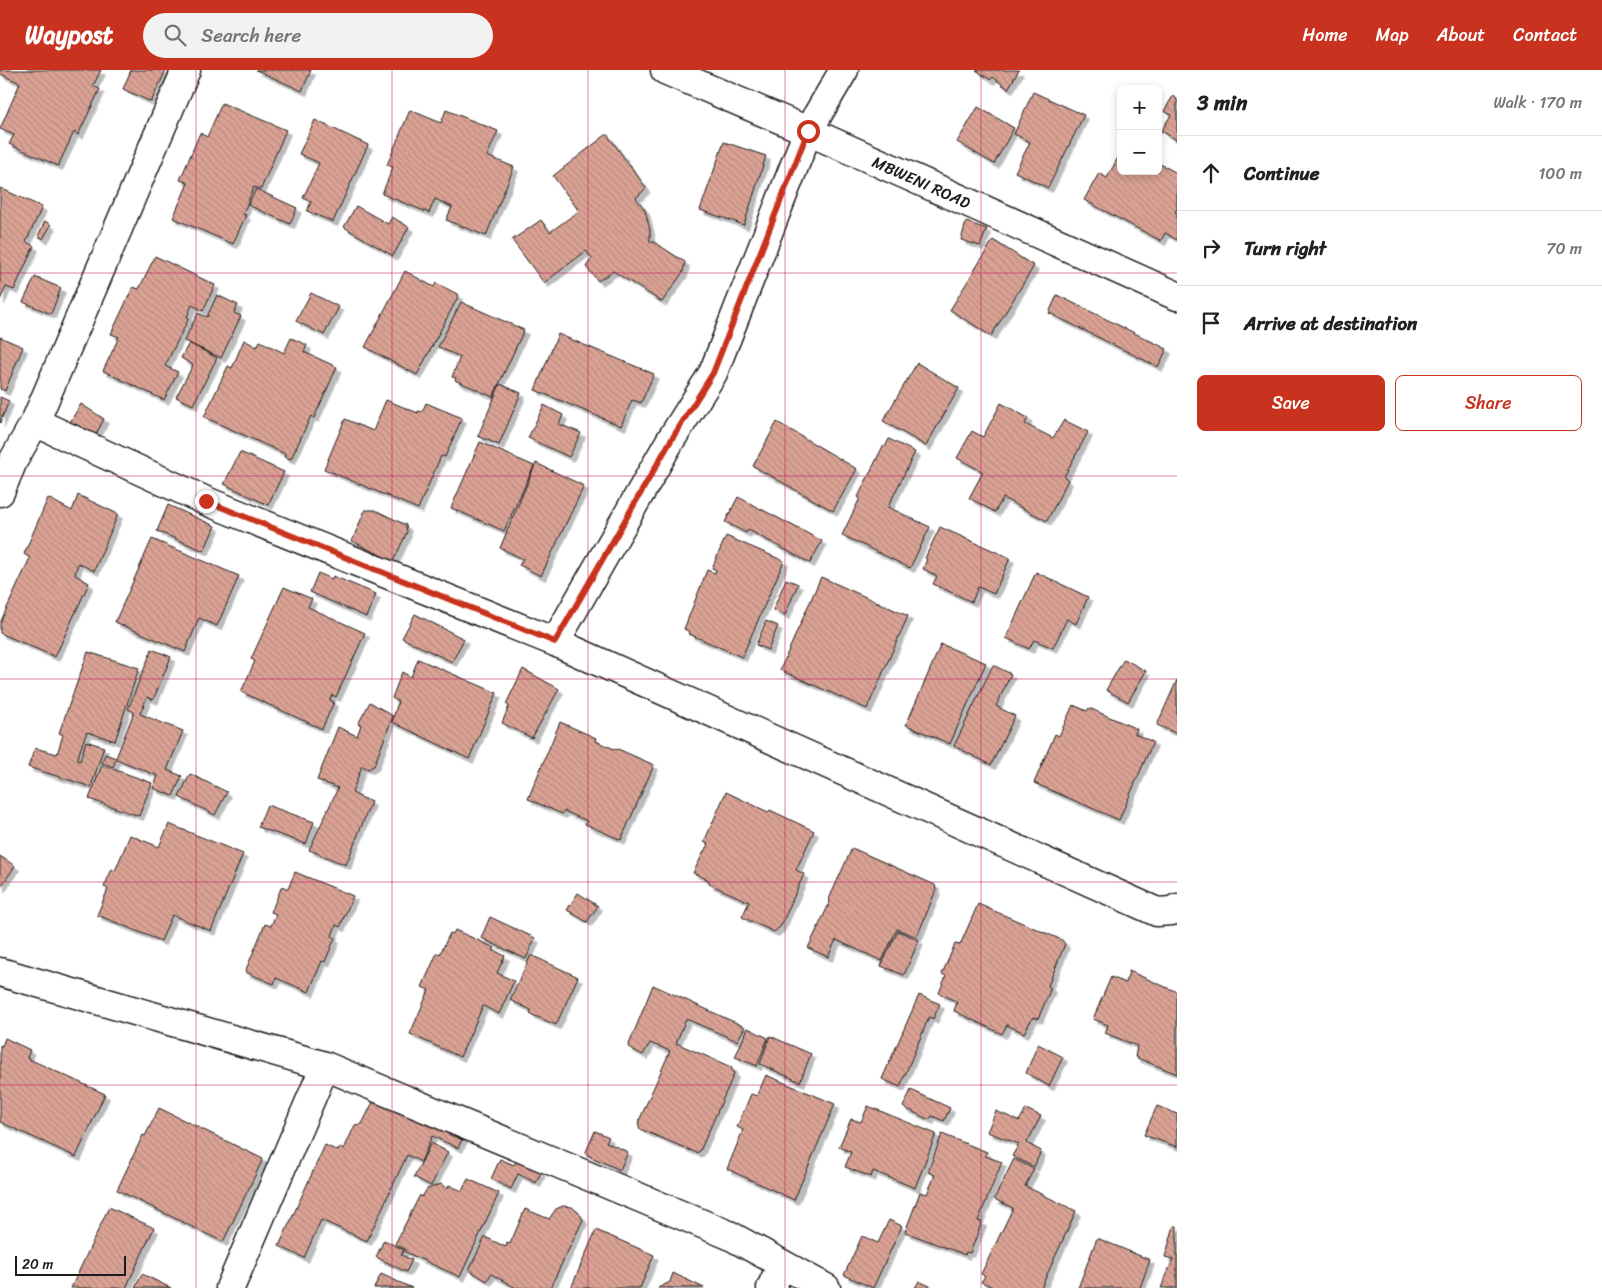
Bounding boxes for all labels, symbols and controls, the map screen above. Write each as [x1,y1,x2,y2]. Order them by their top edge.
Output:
search box [143,13,493,58]
text: Waypost [25,14,113,56]
text: Search here [201,19,301,52]
text: Home [1303,19,1348,51]
text: Map [1376,19,1409,51]
text: About [1437,19,1485,51]
text: Contact [1513,19,1577,51]
icon: search [161,21,189,49]
text: 3 min [1197,84,1247,122]
map controls [1117,85,1162,175]
button: + [1117,85,1162,130]
text: Walk · 170 m [1493,88,1582,117]
route start [797,120,820,143]
button: − [1117,130,1162,175]
street label: MBWENI ROAD [867,148,976,217]
text: Continue [1244,157,1320,190]
icon: ahead [1197,159,1225,187]
text: 100 m [1538,159,1582,188]
text: Turn right [1244,232,1326,265]
icon: right [1197,234,1225,262]
text: 70 m [1546,234,1582,263]
text: Arrive at destination [1244,307,1417,340]
icon: arrive [1197,309,1225,337]
button: Save [1197,375,1385,431]
button: Share [1395,375,1582,431]
route end [195,490,218,513]
text: 20 m [22,1252,53,1277]
scale bar [15,1253,126,1276]

